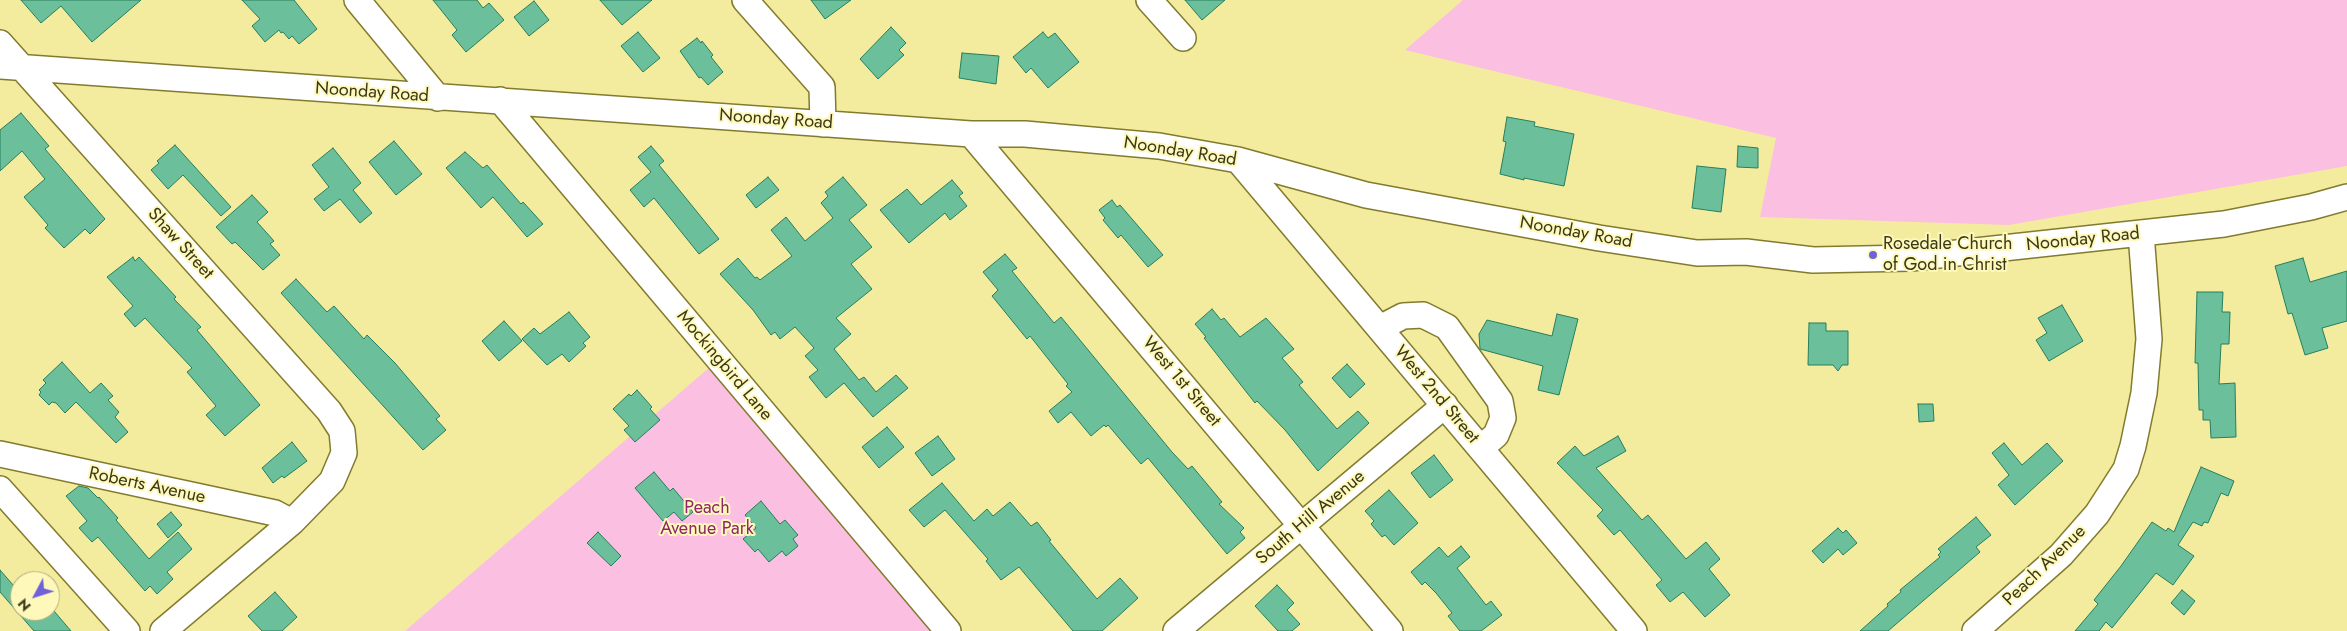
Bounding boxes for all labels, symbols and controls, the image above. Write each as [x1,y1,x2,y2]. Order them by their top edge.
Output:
street label: Noonday Road [314,78,430,108]
street label: Noonday Road [718,105,834,135]
street label: Noonday Road [1122,132,1238,172]
street label: Shaw Street [142,204,218,284]
street label: Noonday Road [1518,212,1634,254]
street label: Noonday Road [2025,223,2141,257]
place label: Rosedale Church of God in Christ [1883,234,2012,276]
marker: Rosedale Church of God in Christ [1867,249,1879,261]
street label: Mockingbird Lane [672,306,776,426]
street label: West 1st Street [1137,333,1225,431]
street label: West 2nd Street [1389,342,1483,448]
street label: Roberts Avenue [87,463,207,509]
street label: South Hill Avenue [1252,466,1370,570]
park label: Peach Avenue Park [660,498,754,540]
street label: Peach Avenue [1999,521,2091,611]
north arrow [10,571,60,621]
text: N [13,594,36,616]

